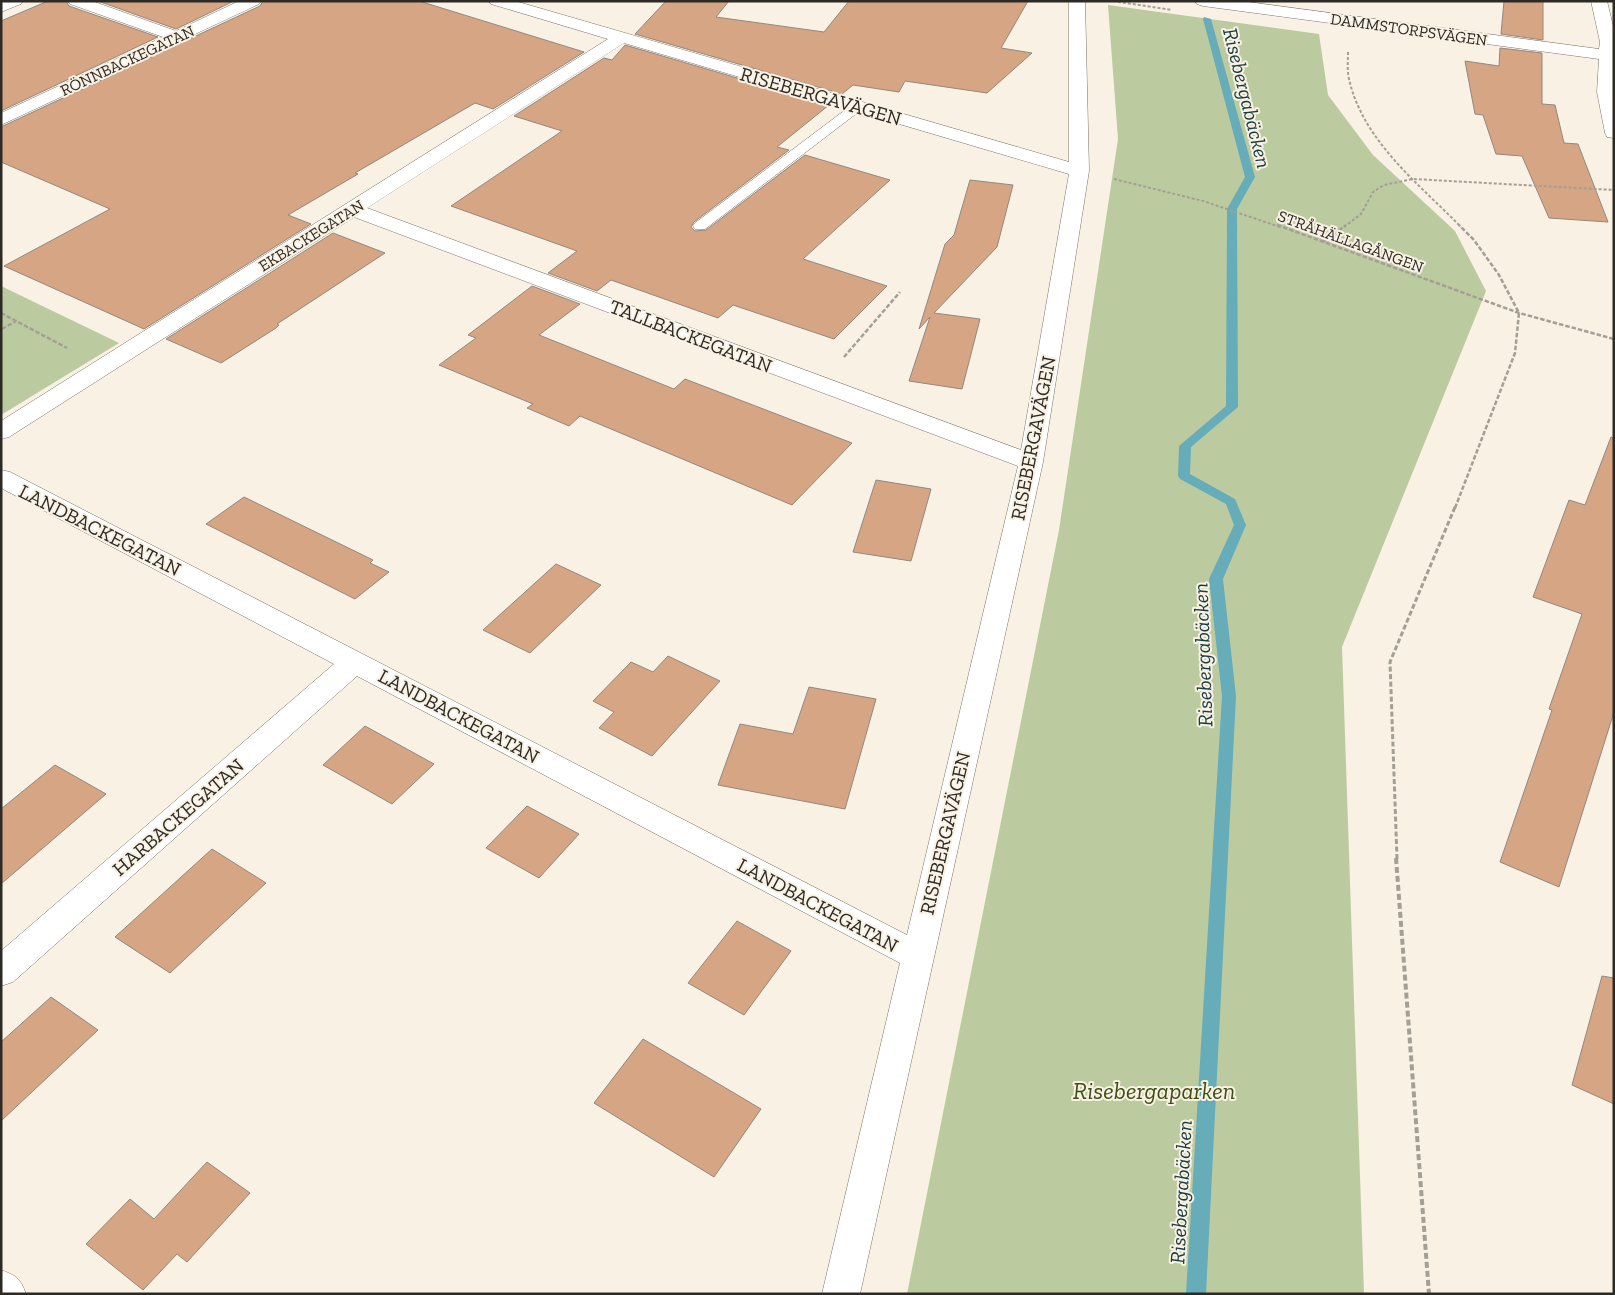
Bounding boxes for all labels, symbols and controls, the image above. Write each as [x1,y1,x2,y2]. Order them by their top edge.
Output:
street label: DAMMSTORPSVÄGEN [1329,9,1489,50]
street label: RÖNNBACKEGATAN [57,21,197,100]
water label: Risebergabäcken [1218,25,1277,171]
street label: RISEBERGAVÄGEN [737,61,905,131]
street label: EKBACKEGATAN [255,195,368,275]
street label: STRÅHÄLLAGÅNGEN [1275,206,1426,277]
street label: TALLBACKEGATAN [606,294,776,378]
street label: RISEBERGAVÄGEN [1005,354,1061,522]
street label: LANDBACKEGATAN [15,479,185,581]
water label: Risebergabäcken [1187,583,1218,727]
street label: LANDBACKEGATAN [374,663,544,769]
street label: RISEBERGAVÄGEN [915,749,976,917]
street label: HARBACKEGATAN [107,753,249,881]
street label: LANDBACKEGATAN [733,852,903,958]
park label: Risebergaparken [1073,1076,1235,1105]
water label: Risebergabäcken [1164,1120,1197,1264]

